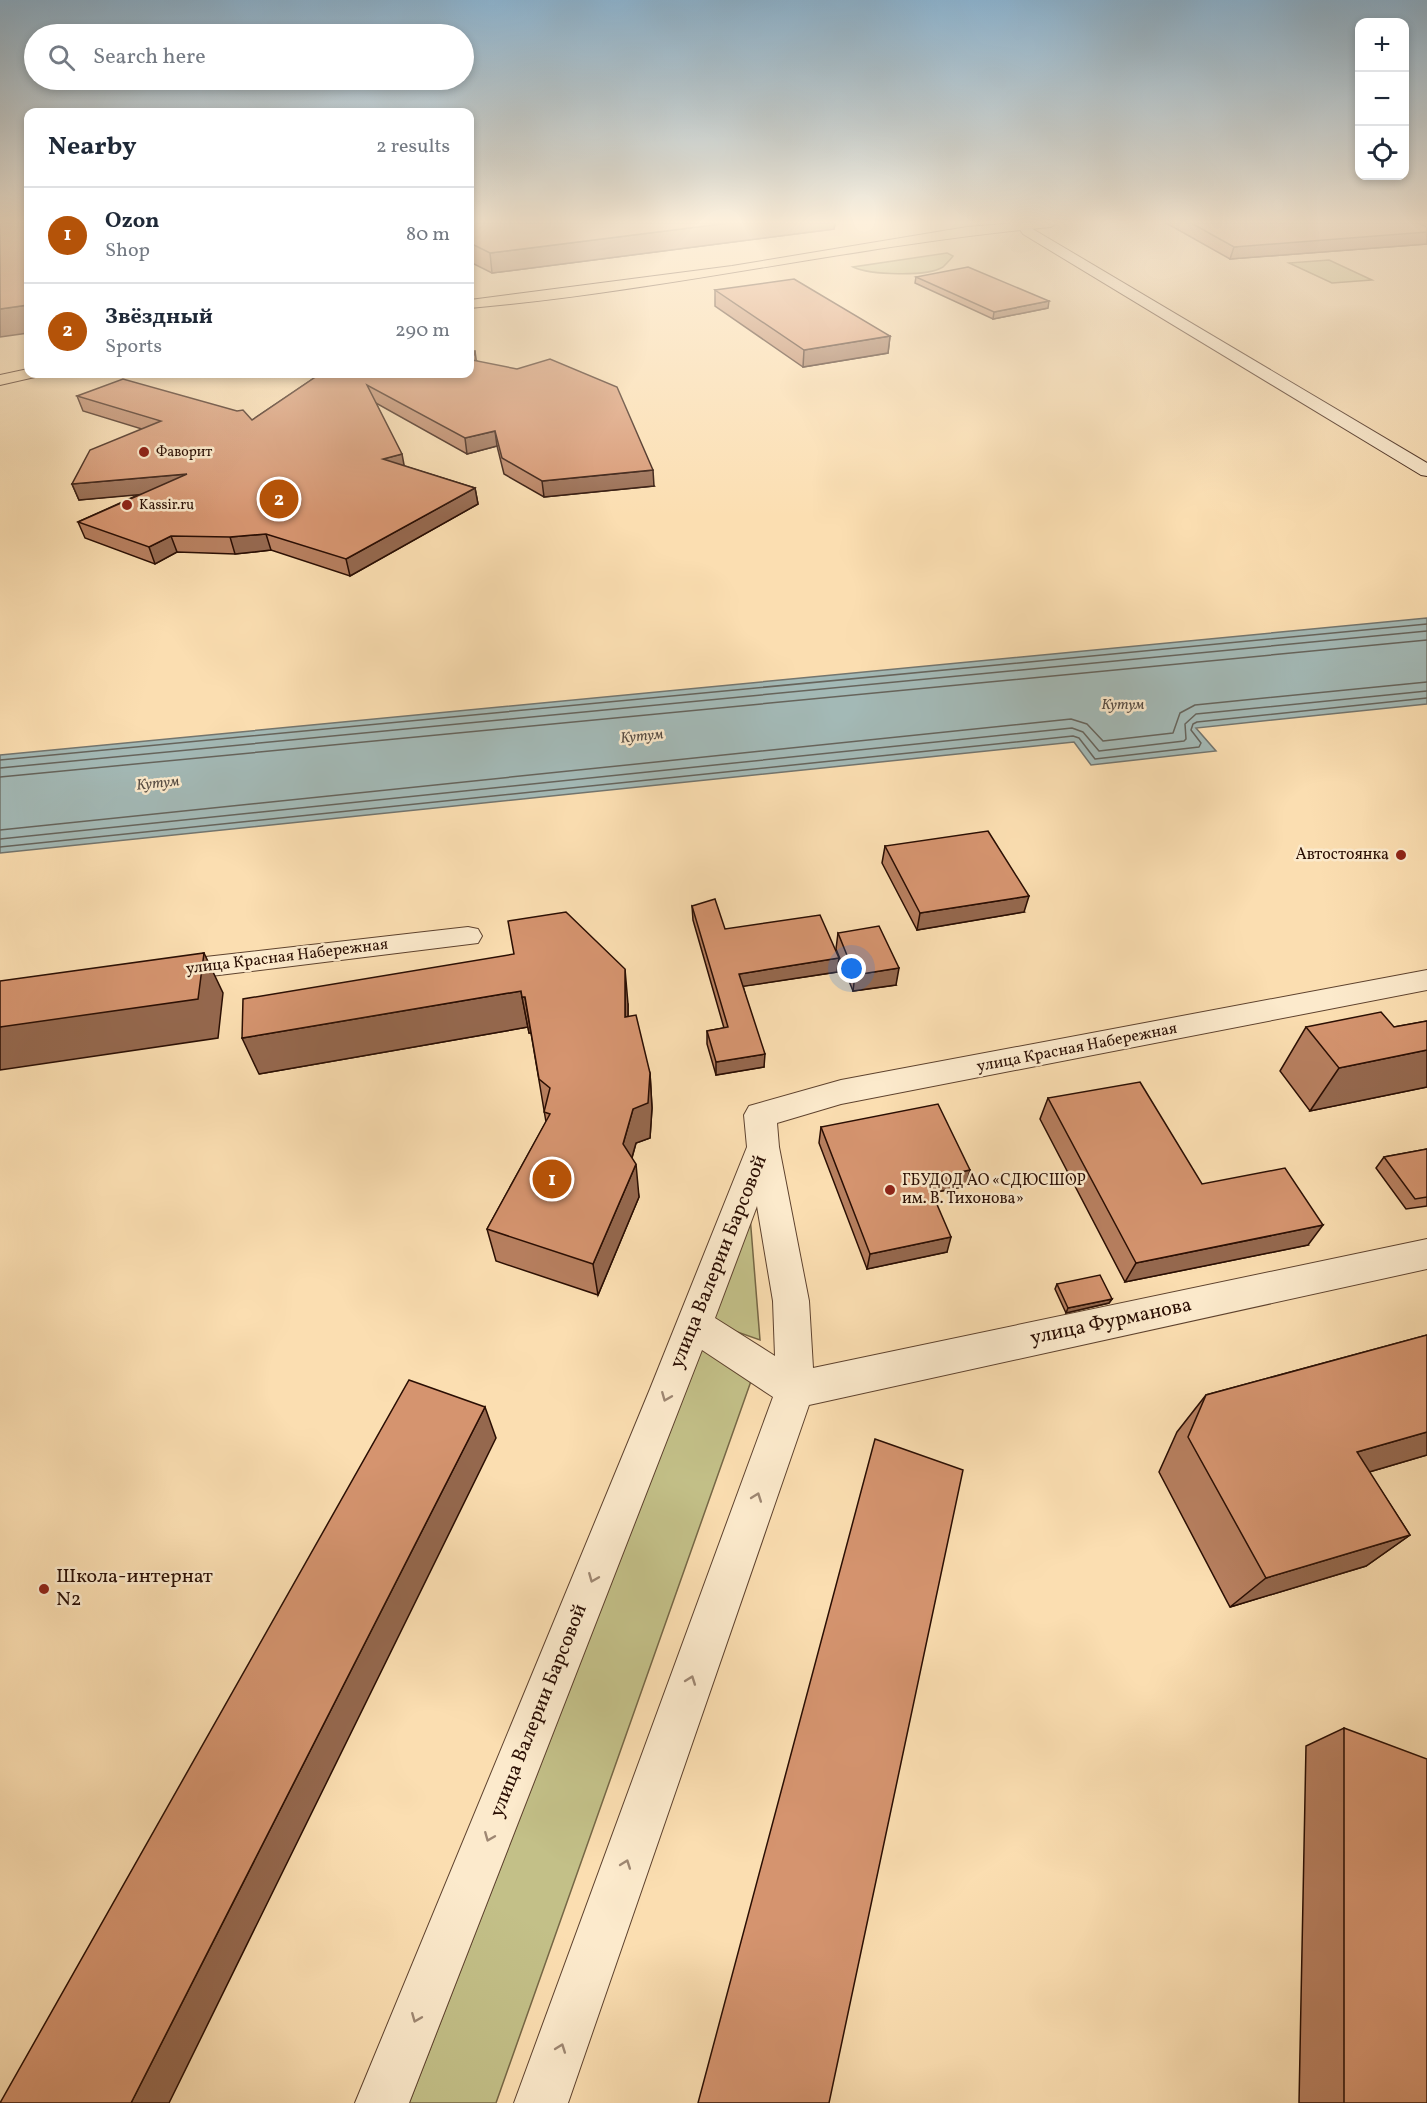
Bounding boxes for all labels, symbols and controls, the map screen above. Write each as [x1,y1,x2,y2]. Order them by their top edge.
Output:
map controls [1355,18,1409,180]
button: + [1355,18,1409,72]
search box [24,24,474,90]
icon: search [45,41,78,74]
text: Search here [93,42,206,73]
button: − [1355,72,1409,126]
button: locate [1355,126,1409,180]
text: Nearby [48,129,137,165]
text: 2 results [376,133,450,161]
text: Ozon [105,206,160,237]
text: 1 [63,221,72,249]
text: 80 m [406,221,450,249]
text: Shop [105,237,150,265]
text: Звёздный [105,302,213,333]
text: 2 [62,317,73,345]
text: 290 m [395,317,450,345]
text: Sports [105,333,162,361]
place label: Фаворит [156,443,212,462]
marker: Фаворит [137,445,151,459]
pin: 2 [260,476,298,522]
place label: Kassir.ru [139,496,194,515]
marker: Kassir.ru [120,498,134,512]
water label: Кутум [1101,695,1145,716]
water label: Кутум [619,724,665,750]
water label: Кутум [135,771,181,797]
place label: Автостоянка [1295,844,1389,866]
marker: Автостоянка [1394,848,1408,862]
street label: улица Красная Набережная [185,934,389,980]
your location [837,954,866,983]
street label: улица Красная Набережная [975,1018,1179,1078]
street label: улица Валерии Барсовой [663,1151,775,1373]
pin: 1 [532,1156,572,1202]
place label: ГБУДОД АО «СДЮСШОР им. В. Тихонова» [902,1170,1086,1210]
marker: ГБУДОД АО «СДЮСШОР им. В. Тихонова» [883,1183,897,1197]
street label: улица Фурманова [1028,1291,1194,1353]
one-way arrow [660,1391,673,1401]
one-way arrow [749,1492,762,1502]
place label: Школа-интернат N2 [56,1563,213,1614]
one-way arrow [588,1571,600,1582]
marker: Школа-интернат N2 [37,1582,51,1596]
street label: улица Валерии Барсовой [483,1600,595,1822]
one-way arrow [684,1675,697,1686]
one-way arrow [484,1830,496,1841]
one-way arrow [619,1859,632,1870]
one-way arrow [411,2012,424,2022]
one-way arrow [553,2043,566,2054]

